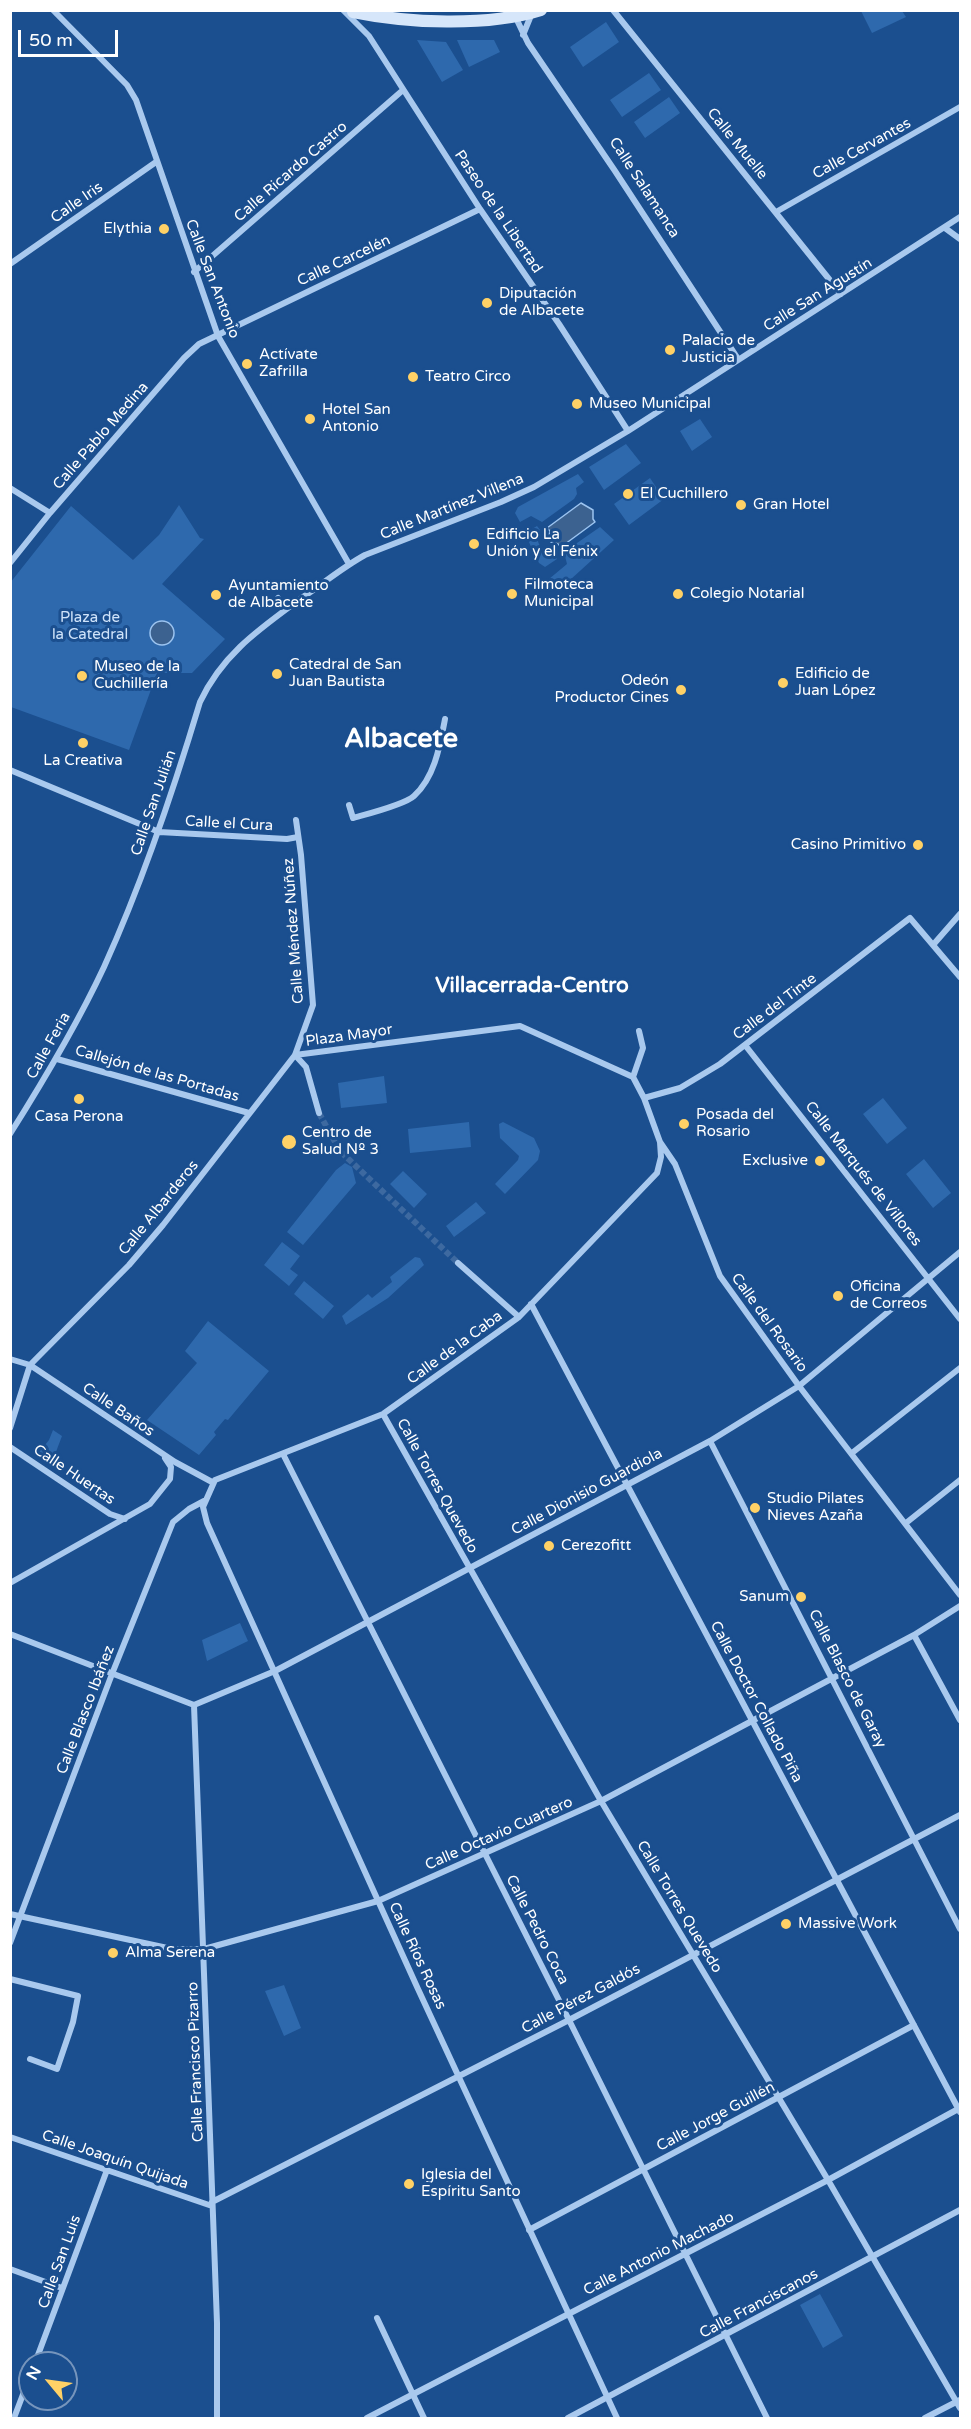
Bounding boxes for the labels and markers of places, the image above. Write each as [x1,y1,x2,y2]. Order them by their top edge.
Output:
place label: Elythia [103,220,152,238]
marker: Elythia [157,222,171,236]
place label: Diputación de Albacete [499,285,584,320]
marker: Diputación de Albacete [480,296,494,310]
place label: Palacio de Justicia [682,332,755,367]
marker: Palacio de Justicia [663,343,677,357]
place label: Actívate Zafrilla [259,346,318,381]
marker: Actívate Zafrilla [240,357,254,371]
place label: Teatro Circo [425,368,511,386]
marker: Teatro Circo [406,370,420,384]
place label: Museo Municipal [589,395,711,413]
marker: Museo Municipal [570,397,584,411]
place label: Hotel San Antonio [322,401,391,436]
marker: Hotel San Antonio [303,412,317,426]
place label: El Cuchillero [640,485,728,503]
marker: El Cuchillero [621,487,635,501]
place label: Gran Hotel [753,496,830,514]
marker: Gran Hotel [734,498,748,512]
place label: Edificio La Unión y el Fénix [486,526,598,561]
marker: Edificio La Unión y el Fénix [467,537,481,551]
place label: Filmoteca Municipal [524,576,594,611]
place label: Ayuntamiento de Albacete [228,577,329,612]
place label: Colegio Notarial [690,585,804,603]
marker: Filmoteca Municipal [505,587,519,601]
marker: Colegio Notarial [671,587,685,601]
marker: Ayuntamiento de Albacete [209,588,223,602]
place label: Catedral de San Juan Bautista [289,656,402,691]
place label: Museo de la Cuchillería [94,658,180,693]
place label: Edificio de Juan López [795,665,876,700]
marker: Catedral de San Juan Bautista [270,667,284,681]
marker: Museo de la Cuchillería [75,669,89,683]
place label: Odeón Productor Cines [554,672,669,707]
marker: Edificio de Juan López [776,676,790,690]
marker: Odeón Productor Cines [674,683,688,697]
marker: La Creativa [76,736,90,750]
place label: La Creativa [43,752,123,770]
place label: Casino Primitivo [791,836,906,854]
marker: Casino Primitivo [911,838,925,852]
marker: Casa Perona [72,1092,86,1106]
place label: Posada del Rosario [696,1106,774,1141]
place label: Casa Perona [35,1108,123,1126]
marker: Posada del Rosario [677,1117,691,1131]
place label: Centro de Salud Nº 3 [302,1124,379,1159]
marker: Centro de Salud Nº 3 [280,1133,298,1151]
place label: Exclusive [742,1152,808,1170]
marker: Exclusive [813,1154,827,1168]
place label: Oficina de Correos [850,1278,927,1313]
marker: Oficina de Correos [831,1289,845,1303]
place label: Studio Pilates Nieves Azaña [767,1490,864,1525]
marker: Studio Pilates Nieves Azaña [748,1501,762,1515]
place label: Cerezofitt [561,1537,631,1555]
marker: Cerezofitt [542,1539,556,1553]
place label: Sanum [739,1588,789,1606]
marker: Sanum [794,1590,808,1604]
place label: Massive Work [798,1915,897,1933]
marker: Massive Work [779,1917,793,1931]
place label: Alma Serena [125,1944,215,1962]
marker: Alma Serena [106,1946,120,1960]
place label: Iglesia del Espíritu Santo [421,2166,520,2201]
marker: Iglesia del Espíritu Santo [402,2177,416,2191]

